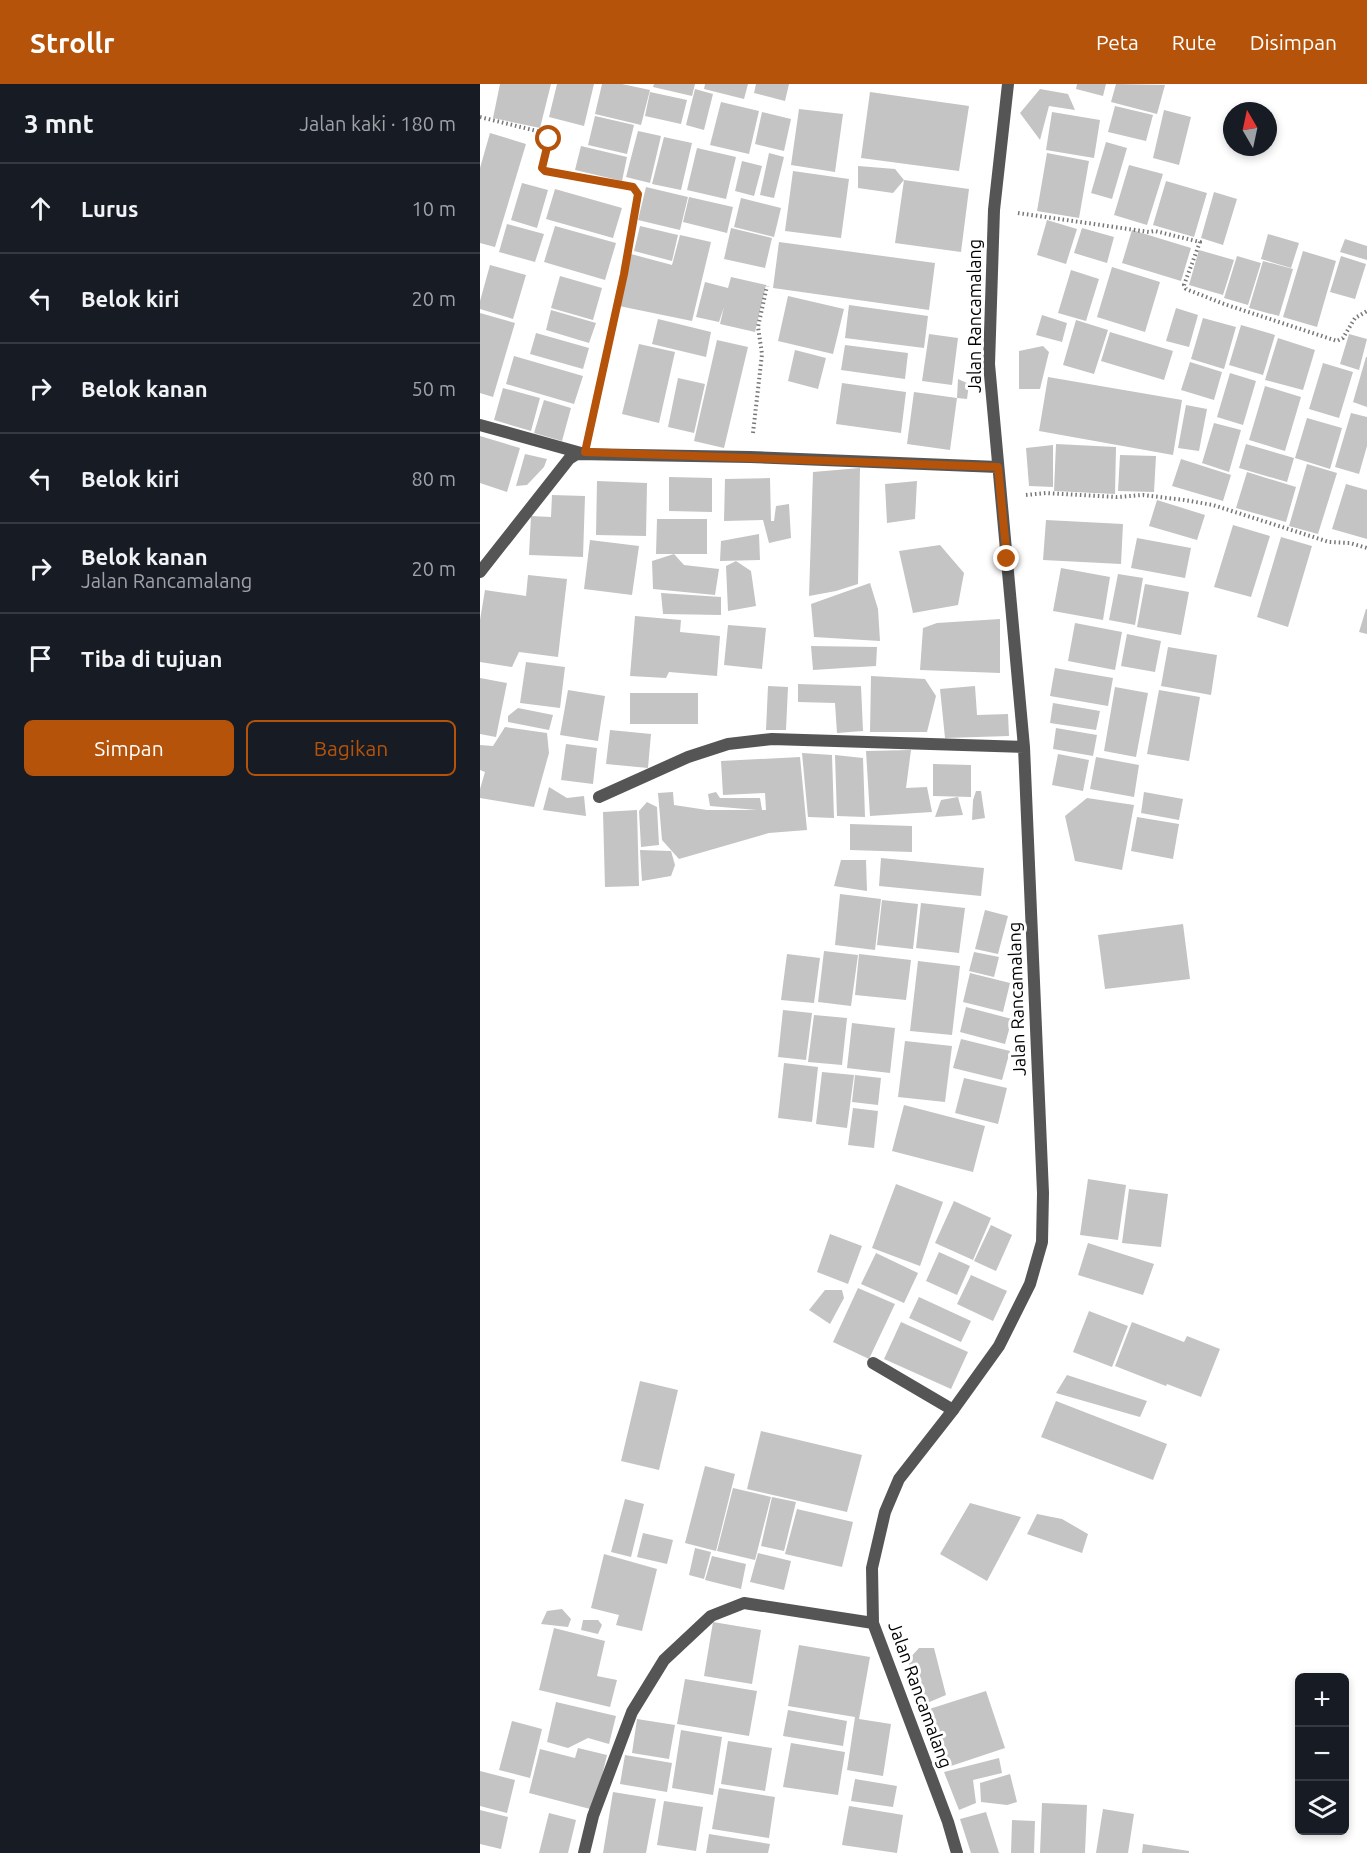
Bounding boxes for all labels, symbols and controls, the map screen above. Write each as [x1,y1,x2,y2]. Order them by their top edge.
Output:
text: Strollr [30,27,115,58]
text: Peta [1096,30,1139,54]
text: Rute [1172,30,1217,54]
text: Disimpan [1250,30,1337,54]
north arrow [1223,102,1277,156]
text: 3 mnt [24,109,94,138]
text: Jalan kaki · 180 m [299,112,456,135]
route start [535,125,561,151]
icon: ahead [24,192,57,225]
text: Lurus [81,196,138,221]
text: 10 m [412,197,456,220]
street label: Jalan Rancamalang [964,239,984,393]
icon: left [24,282,57,315]
text: Belok kiri [81,286,179,311]
text: 20 m [412,287,456,310]
icon: right [24,372,57,405]
text: Belok kanan [81,376,208,401]
text: 50 m [412,377,456,400]
icon: left [24,462,57,495]
text: Belok kiri [81,466,179,491]
text: 80 m [412,467,456,490]
text: Belok kanan [81,544,208,569]
route end [993,545,1019,571]
icon: right [24,552,57,585]
text: 20 m [412,557,456,580]
text: Jalan Rancamalang [81,569,252,592]
icon: arrive [24,642,57,675]
text: Tiba di tujuan [81,646,222,671]
button: Simpan [24,720,234,776]
button: Bagikan [246,720,456,776]
street label: Jalan Rancamalang [1003,922,1029,1076]
street label: Jalan Rancamalang [885,1619,957,1771]
map controls [1295,1673,1349,1835]
button: + [1295,1673,1349,1727]
button: − [1295,1727,1349,1781]
button: layers [1295,1781,1349,1835]

